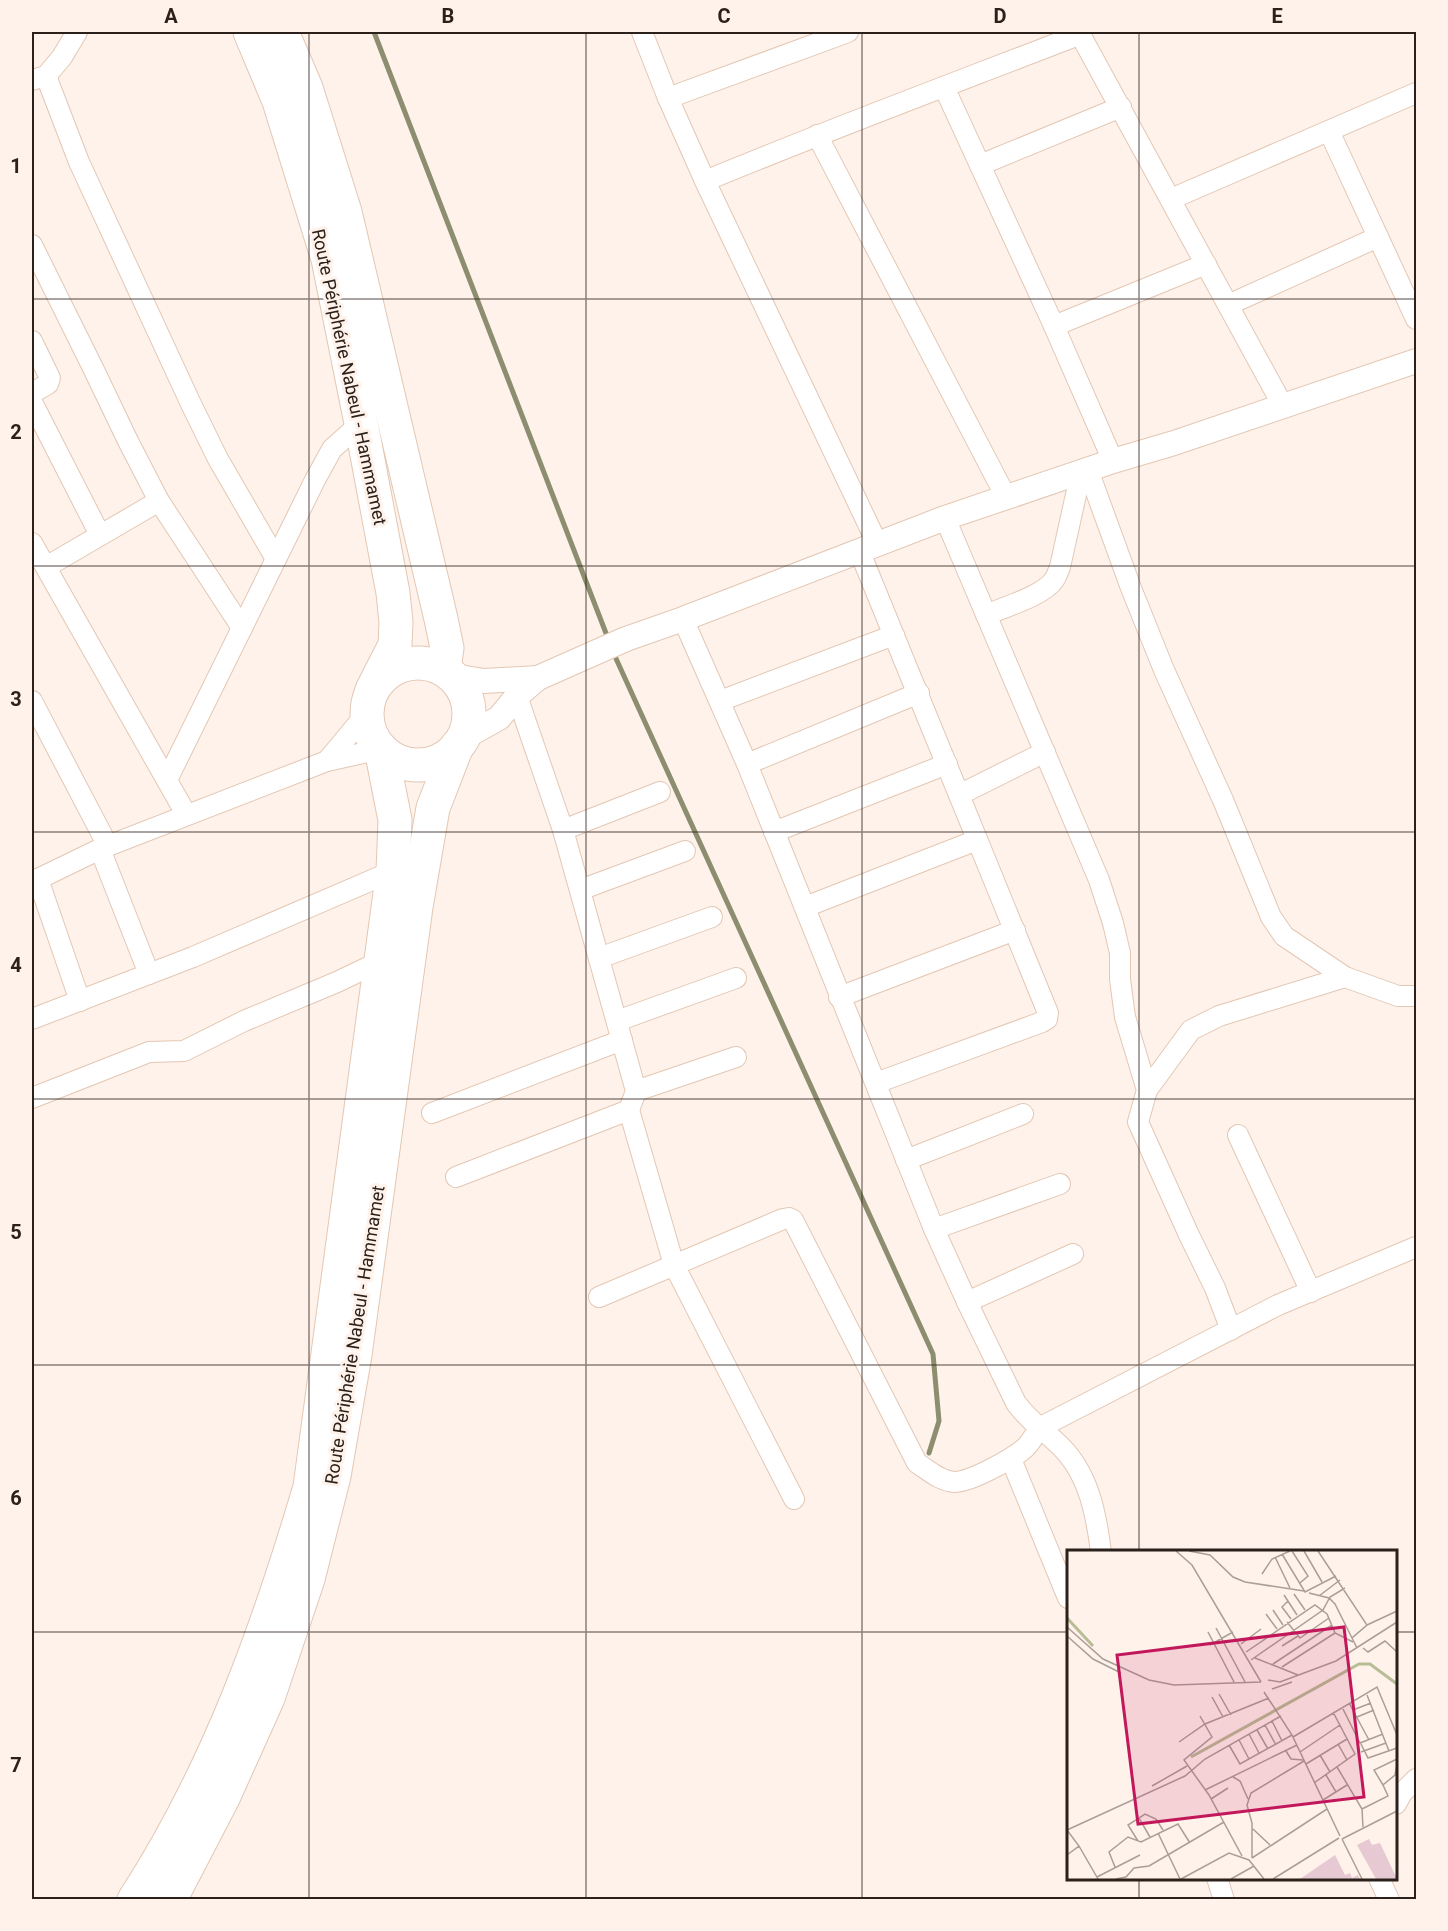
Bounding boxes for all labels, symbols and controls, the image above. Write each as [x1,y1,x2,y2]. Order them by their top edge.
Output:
text: A [164,4,178,28]
text: B [442,4,454,28]
text: C [717,4,731,28]
text: D [994,4,1007,28]
text: E [1271,4,1283,28]
text: 1 [10,154,22,178]
street label: Route Périphérie Nabeul - Hammamet [308,227,391,527]
text: 2 [10,420,22,444]
text: 3 [10,687,22,711]
text: 4 [10,953,22,977]
street label: Route Périphérie Nabeul - Hammamet [320,1184,389,1486]
text: 5 [10,1220,22,1244]
text: 6 [10,1486,22,1510]
inset map [1067,1550,1397,1880]
text: 7 [10,1753,22,1777]

